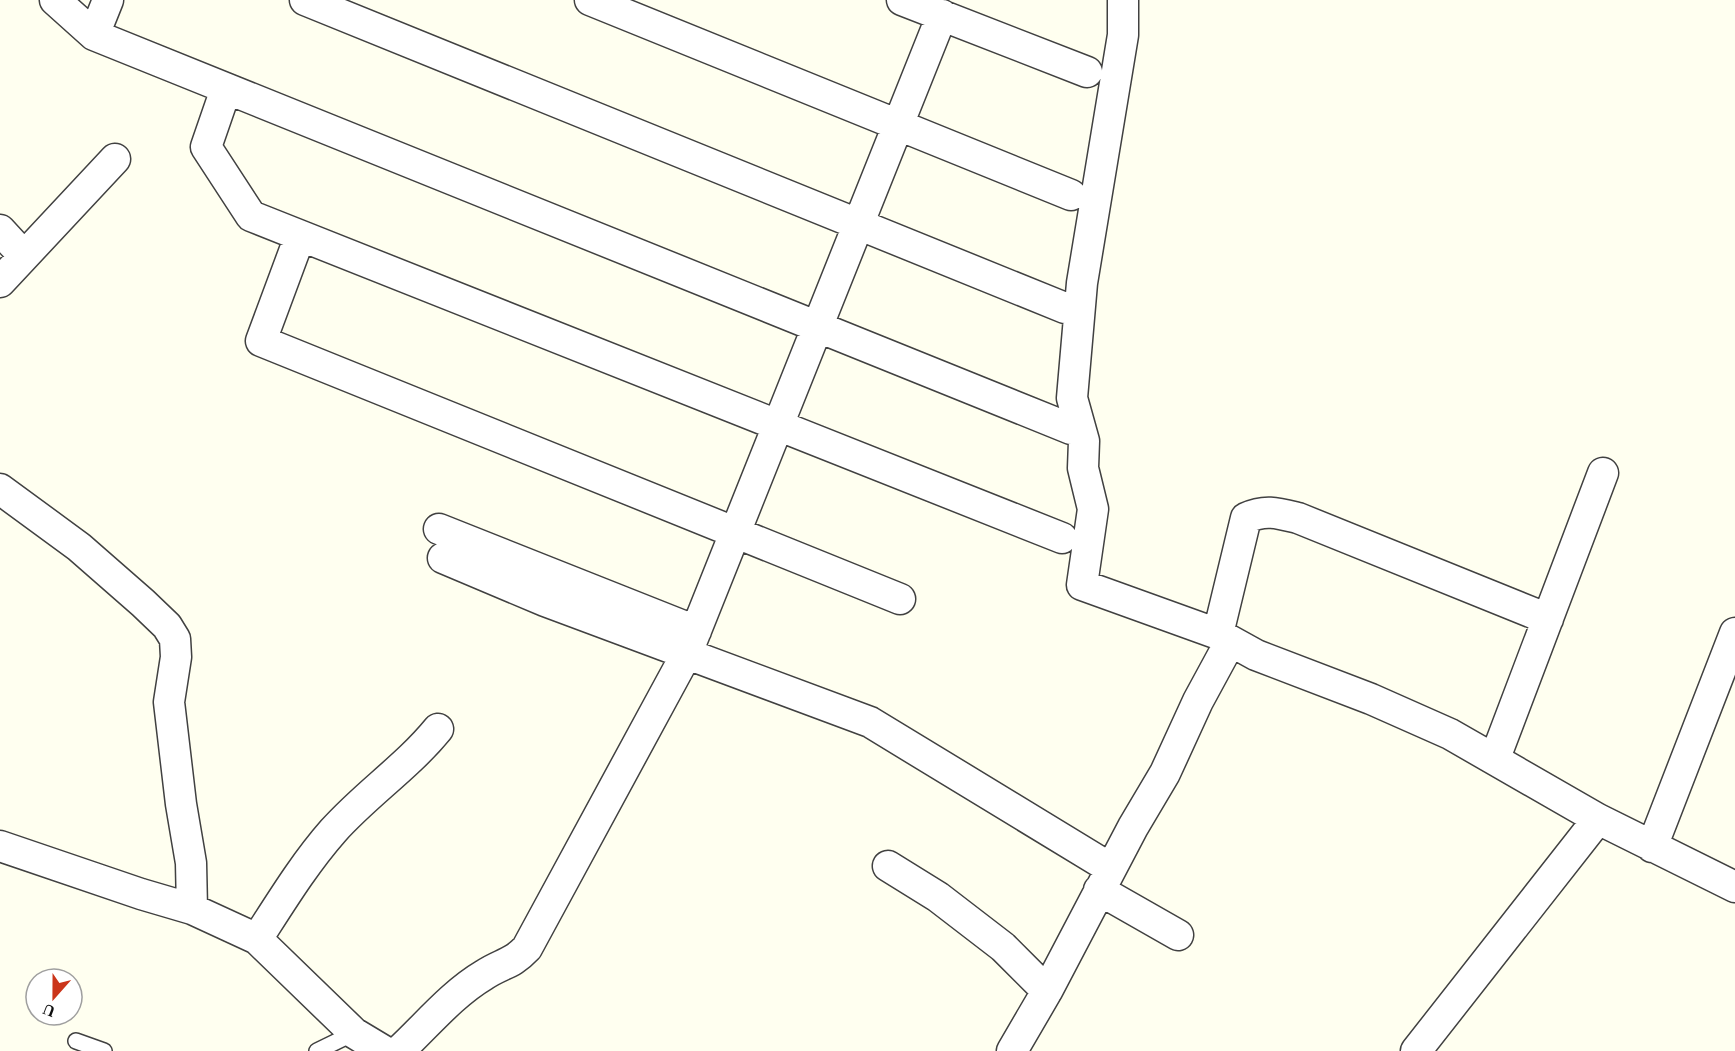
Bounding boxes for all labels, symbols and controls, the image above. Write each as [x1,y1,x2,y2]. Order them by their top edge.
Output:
north arrow [24,967,84,1027]
text: U [40,1000,57,1021]

